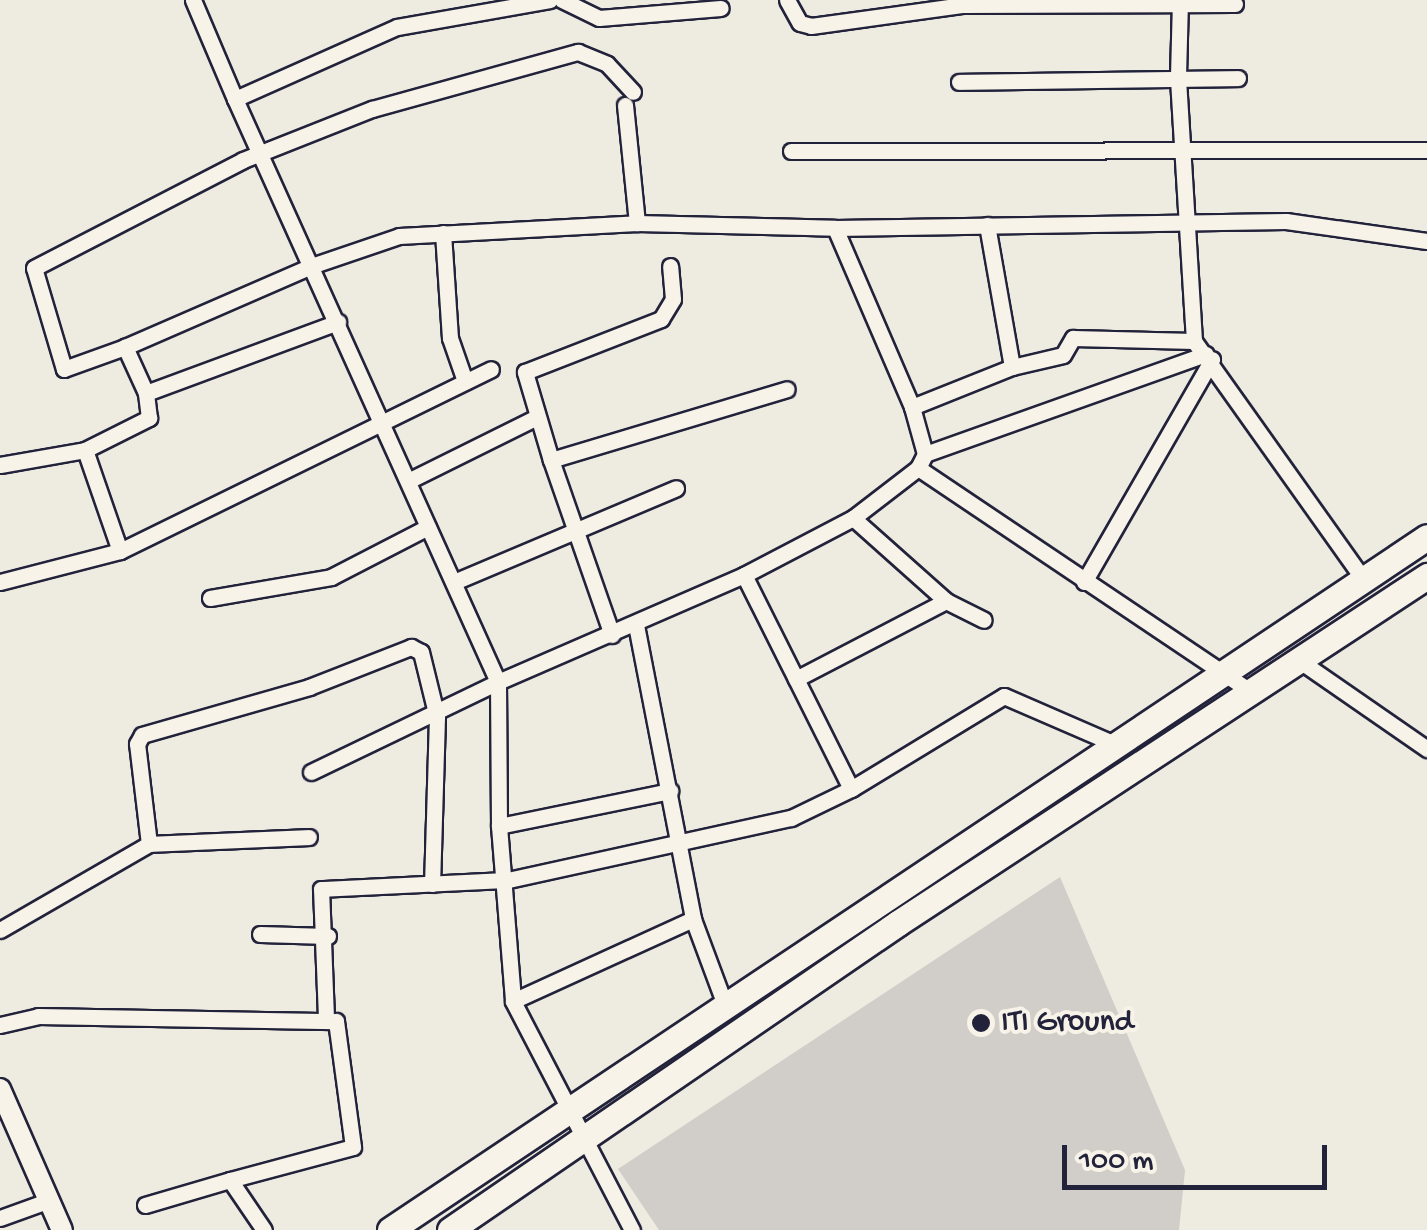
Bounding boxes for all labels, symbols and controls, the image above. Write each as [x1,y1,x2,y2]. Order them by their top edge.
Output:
place label: ITI Ground [1001,1004,1133,1042]
marker: ITI Ground [970,1012,992,1034]
scale bar [1067,1125,1332,1187]
text: 100 m [1079,1145,1154,1180]

